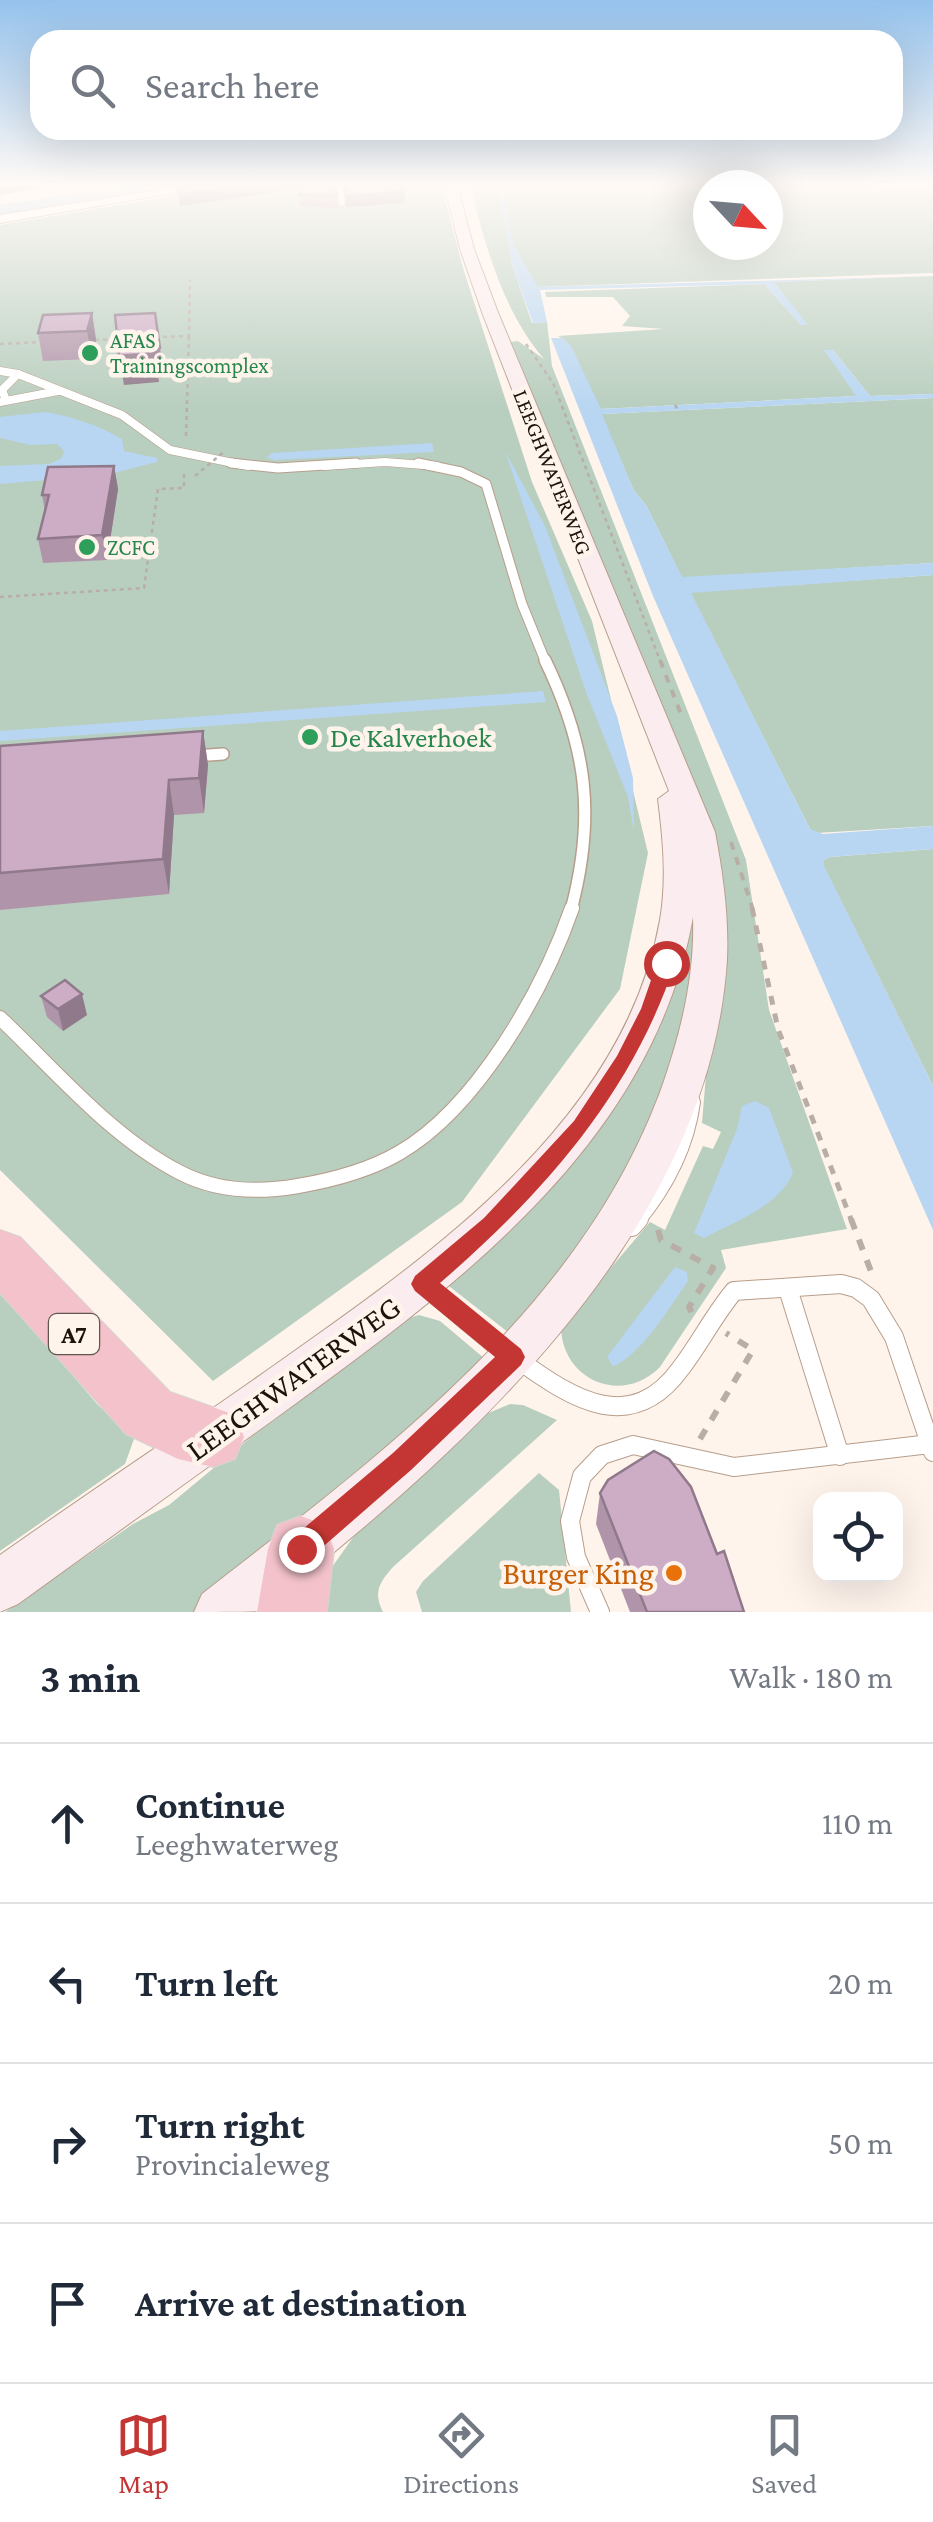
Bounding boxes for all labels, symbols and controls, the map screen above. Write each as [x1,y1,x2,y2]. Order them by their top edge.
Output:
search box [30,30,903,140]
icon: search [65,58,120,113]
text: Search here [145,64,319,106]
north arrow [693,170,783,260]
place label: AFAS Trainingscomplex [110,328,269,378]
marker: AFAS Trainingscomplex [79,342,101,364]
street label: LEEGHWATERWEG [508,386,597,558]
place label: ZCFC [107,535,155,560]
marker: ZCFC [76,536,98,558]
place label: De Kalverhoek [330,722,492,753]
marker: De Kalverhoek [299,726,321,748]
route start [644,941,690,987]
street label: LEEGHWATERWEG [179,1288,407,1468]
road number: A7 [49,1314,99,1354]
map controls [813,1492,903,1582]
button: locate [813,1492,903,1582]
route end [279,1527,325,1573]
place label: Burger King [503,1555,654,1591]
marker: Burger King [663,1562,685,1584]
text: 3 min [40,1654,140,1701]
text: Walk · 180 m [729,1659,893,1695]
text: Continue [135,1784,285,1826]
icon: ahead [40,1796,95,1851]
text: 110 m [822,1805,893,1841]
text: Leeghwaterweg [135,1826,338,1862]
icon: left [40,1956,95,2011]
text: Turn left [135,1962,278,2004]
text: 20 m [828,1965,893,2001]
text: Turn right [135,2104,304,2146]
icon: right [40,2116,95,2171]
text: 50 m [828,2125,893,2161]
text: Provincialeweg [135,2146,330,2182]
icon: arrive [40,2276,95,2331]
text: Arrive at destination [135,2282,467,2324]
tab: Map [116,2408,171,2499]
tab: Directions [403,2408,519,2499]
tab: Saved [751,2408,817,2499]

